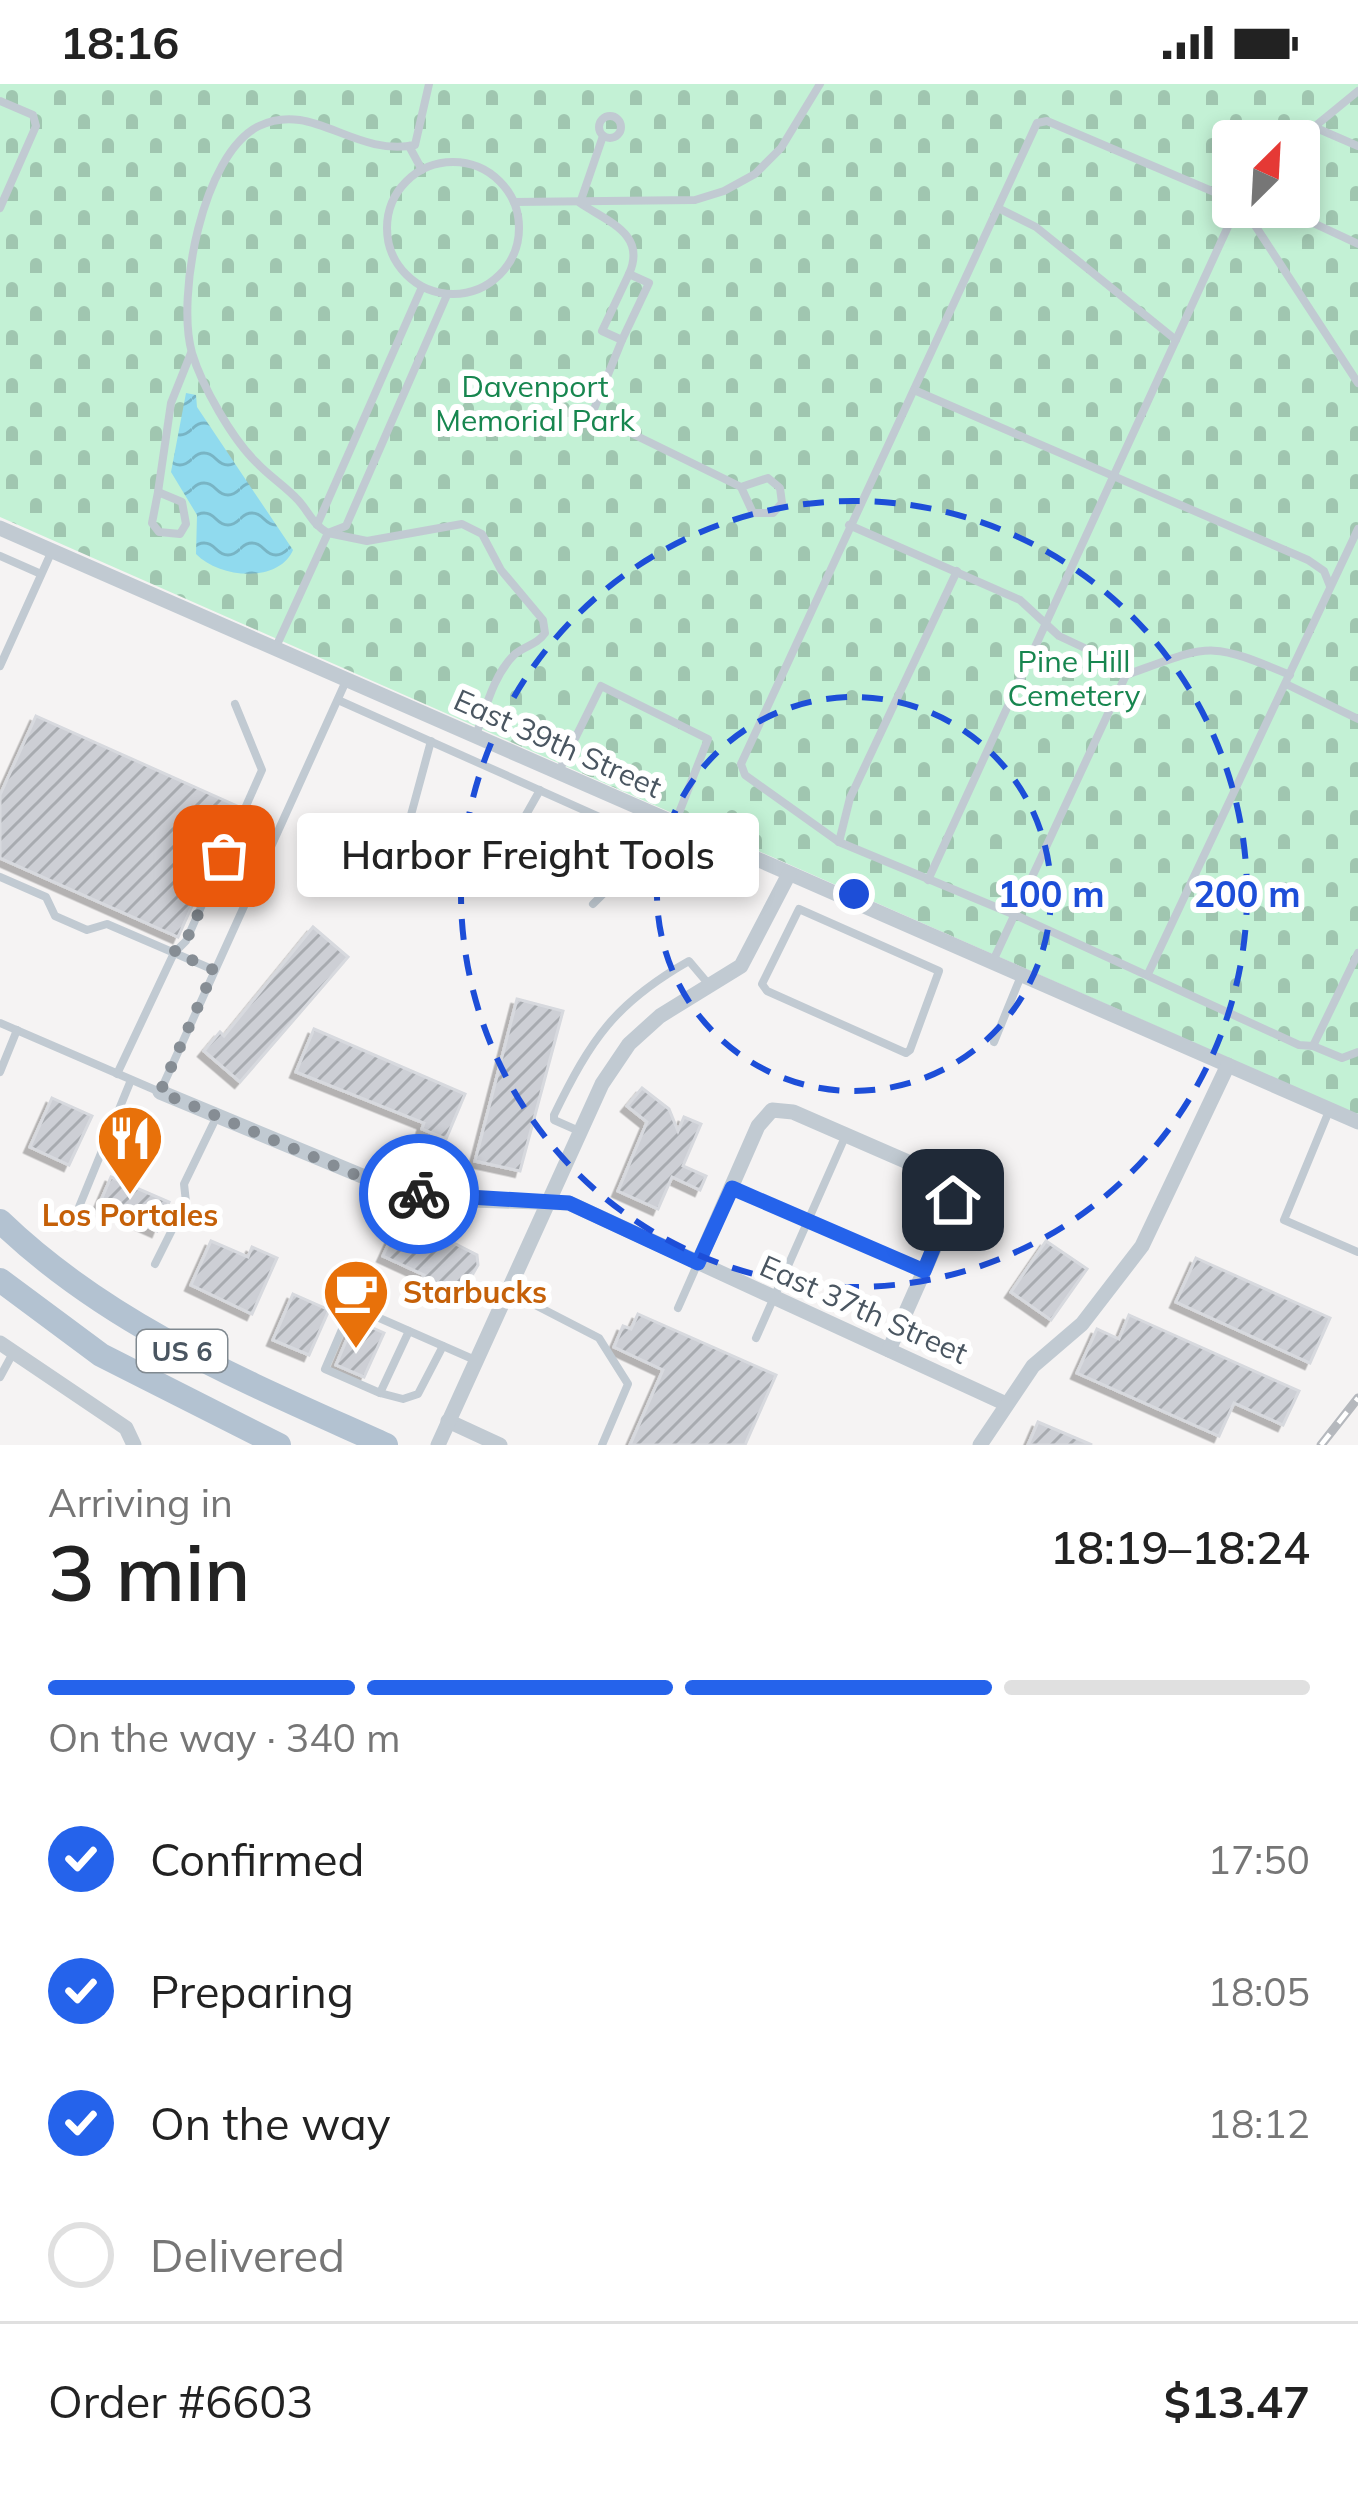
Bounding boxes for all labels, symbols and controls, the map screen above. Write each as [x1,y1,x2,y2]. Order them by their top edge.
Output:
text: 18:16 [60,14,179,70]
north arrow [1212,120,1320,228]
map controls [1212,120,1320,228]
park label: Davenport Memorial Park [435,367,635,439]
park label: Pine Hill Cemetery [1008,642,1140,714]
street label: East 39th Street [448,680,668,806]
pin [173,805,275,907]
callout: Harbor Freight Tools [296,814,758,898]
icon: bag [191,823,257,889]
text: Harbor Freight Tools [341,830,715,879]
text: 100 m [997,871,1105,916]
text: 200 m [1193,871,1301,916]
centre of rings [833,873,875,915]
restaurant icon: Los Portales [95,1103,165,1197]
courier [359,1134,479,1254]
pin [902,1149,1004,1251]
icon: bike [386,1161,452,1227]
icon: home [920,1167,986,1233]
place label: Los Portales [42,1196,218,1234]
street label: East 37th Street [754,1246,974,1372]
cafe icon: Starbucks [321,1257,391,1351]
place label: Starbucks [403,1273,547,1311]
road number: US 6 [137,1330,227,1372]
text: Arriving in [48,1478,233,1527]
text: 18:19–18:24 [1050,1519,1310,1575]
text: 3 min [48,1523,251,1621]
text: On the way · 340 m [48,1713,400,1762]
icon: check [48,1826,114,1892]
text: Confirmed [150,1831,364,1887]
text: 17:50 [1208,1835,1310,1884]
icon: check [48,1958,114,2024]
text: Preparing [150,1963,354,2019]
text: 18:05 [1208,1967,1310,2016]
icon: check [48,2090,114,2156]
text: On the way [150,2095,391,2151]
text: 18:12 [1208,2099,1310,2148]
text: Delivered [150,2227,345,2283]
text: Order #6603 [48,2373,313,2429]
text: $13.47 [1164,2373,1310,2429]

